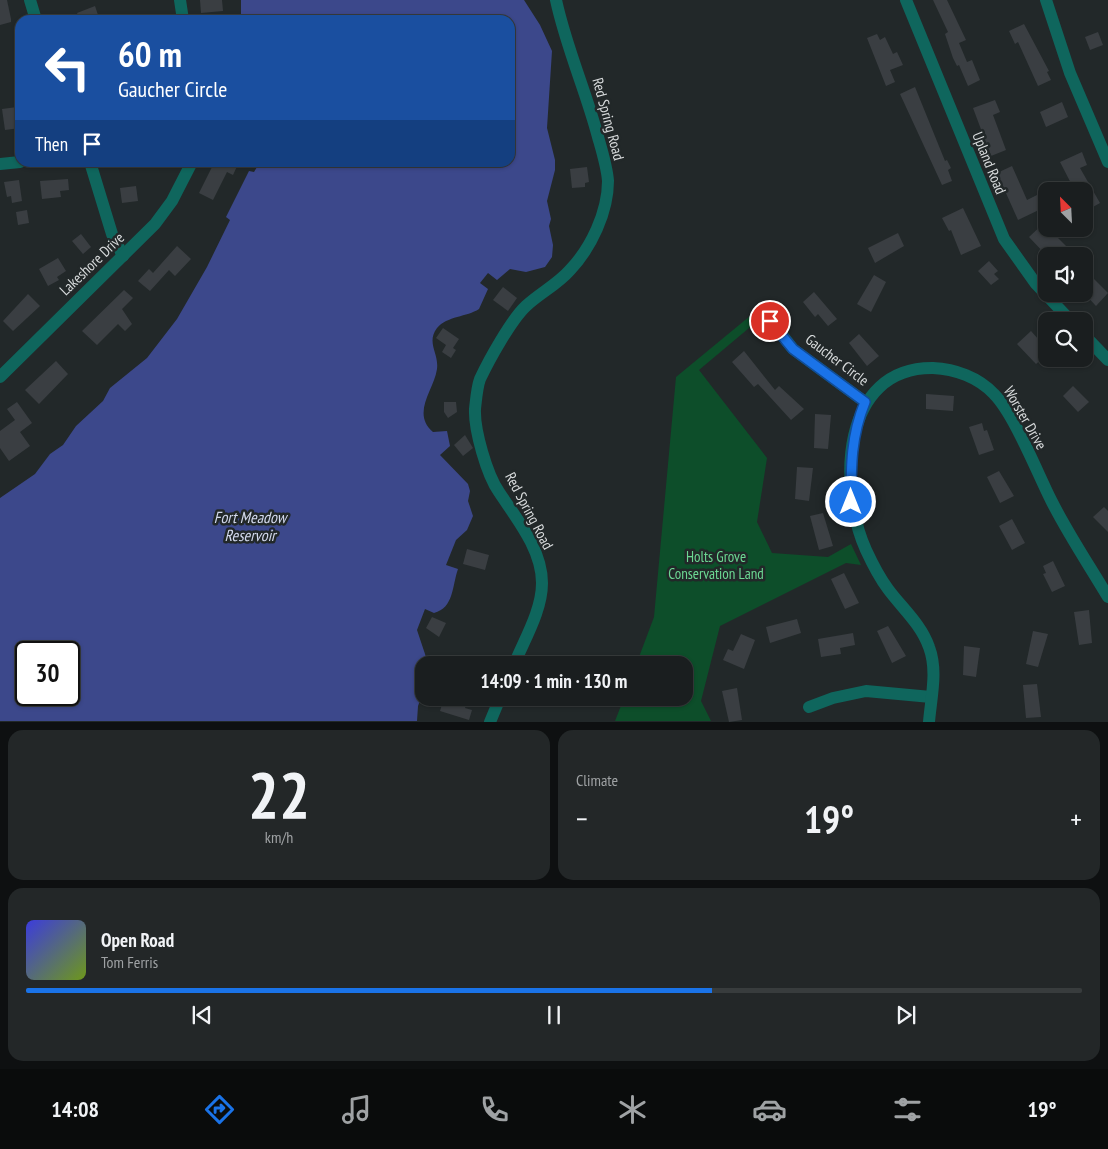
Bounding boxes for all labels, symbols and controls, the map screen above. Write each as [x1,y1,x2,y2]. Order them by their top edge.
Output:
text: 60 m [118,31,182,77]
icon: left [35,35,100,100]
text: Gaucher Circle [118,75,227,103]
street label: Red Spring Road [588,76,629,162]
street label: Upland Road [968,129,1011,197]
icon: arrive [78,130,106,158]
text: Then [35,132,68,156]
north arrow [1038,182,1092,238]
map controls [1038,182,1093,367]
street label: Lakeshore Drive [55,228,128,299]
button: sound [1038,247,1093,302]
pin [749,300,791,342]
icon: arrive [756,307,784,335]
button: search [1038,312,1093,367]
street label: Gaucher Circle [802,330,873,390]
street label: Worster Drive [1000,383,1051,453]
street label: Red Spring Road [501,469,558,553]
position arrow [824,475,876,527]
water label: Fort Meadow Reservoir [214,507,289,545]
park label: Holts Grove Conservation Land [668,547,764,583]
speed limit sign: 30 [15,641,80,706]
text: 14:09 · 1 min · 130 m [481,669,627,693]
text: 22 [248,752,310,836]
text: Climate [576,770,618,790]
text: 19° [804,794,854,843]
text: − [576,800,588,837]
text: + [1070,800,1082,837]
text: km/h [265,827,293,847]
text: Open Road [101,928,174,952]
text: Tom Ferris [101,952,158,972]
icon: previous [188,1001,216,1029]
icon: pause [540,1001,568,1029]
icon: next [892,1001,920,1029]
icon: directions [202,1092,237,1127]
icon: music [339,1092,374,1127]
icon: phone [477,1092,512,1127]
icon: climate [615,1092,650,1127]
icon: car [752,1092,787,1127]
icon: filters [890,1092,925,1127]
text: 14:08 [51,1095,99,1123]
text: 19° [1028,1095,1057,1123]

